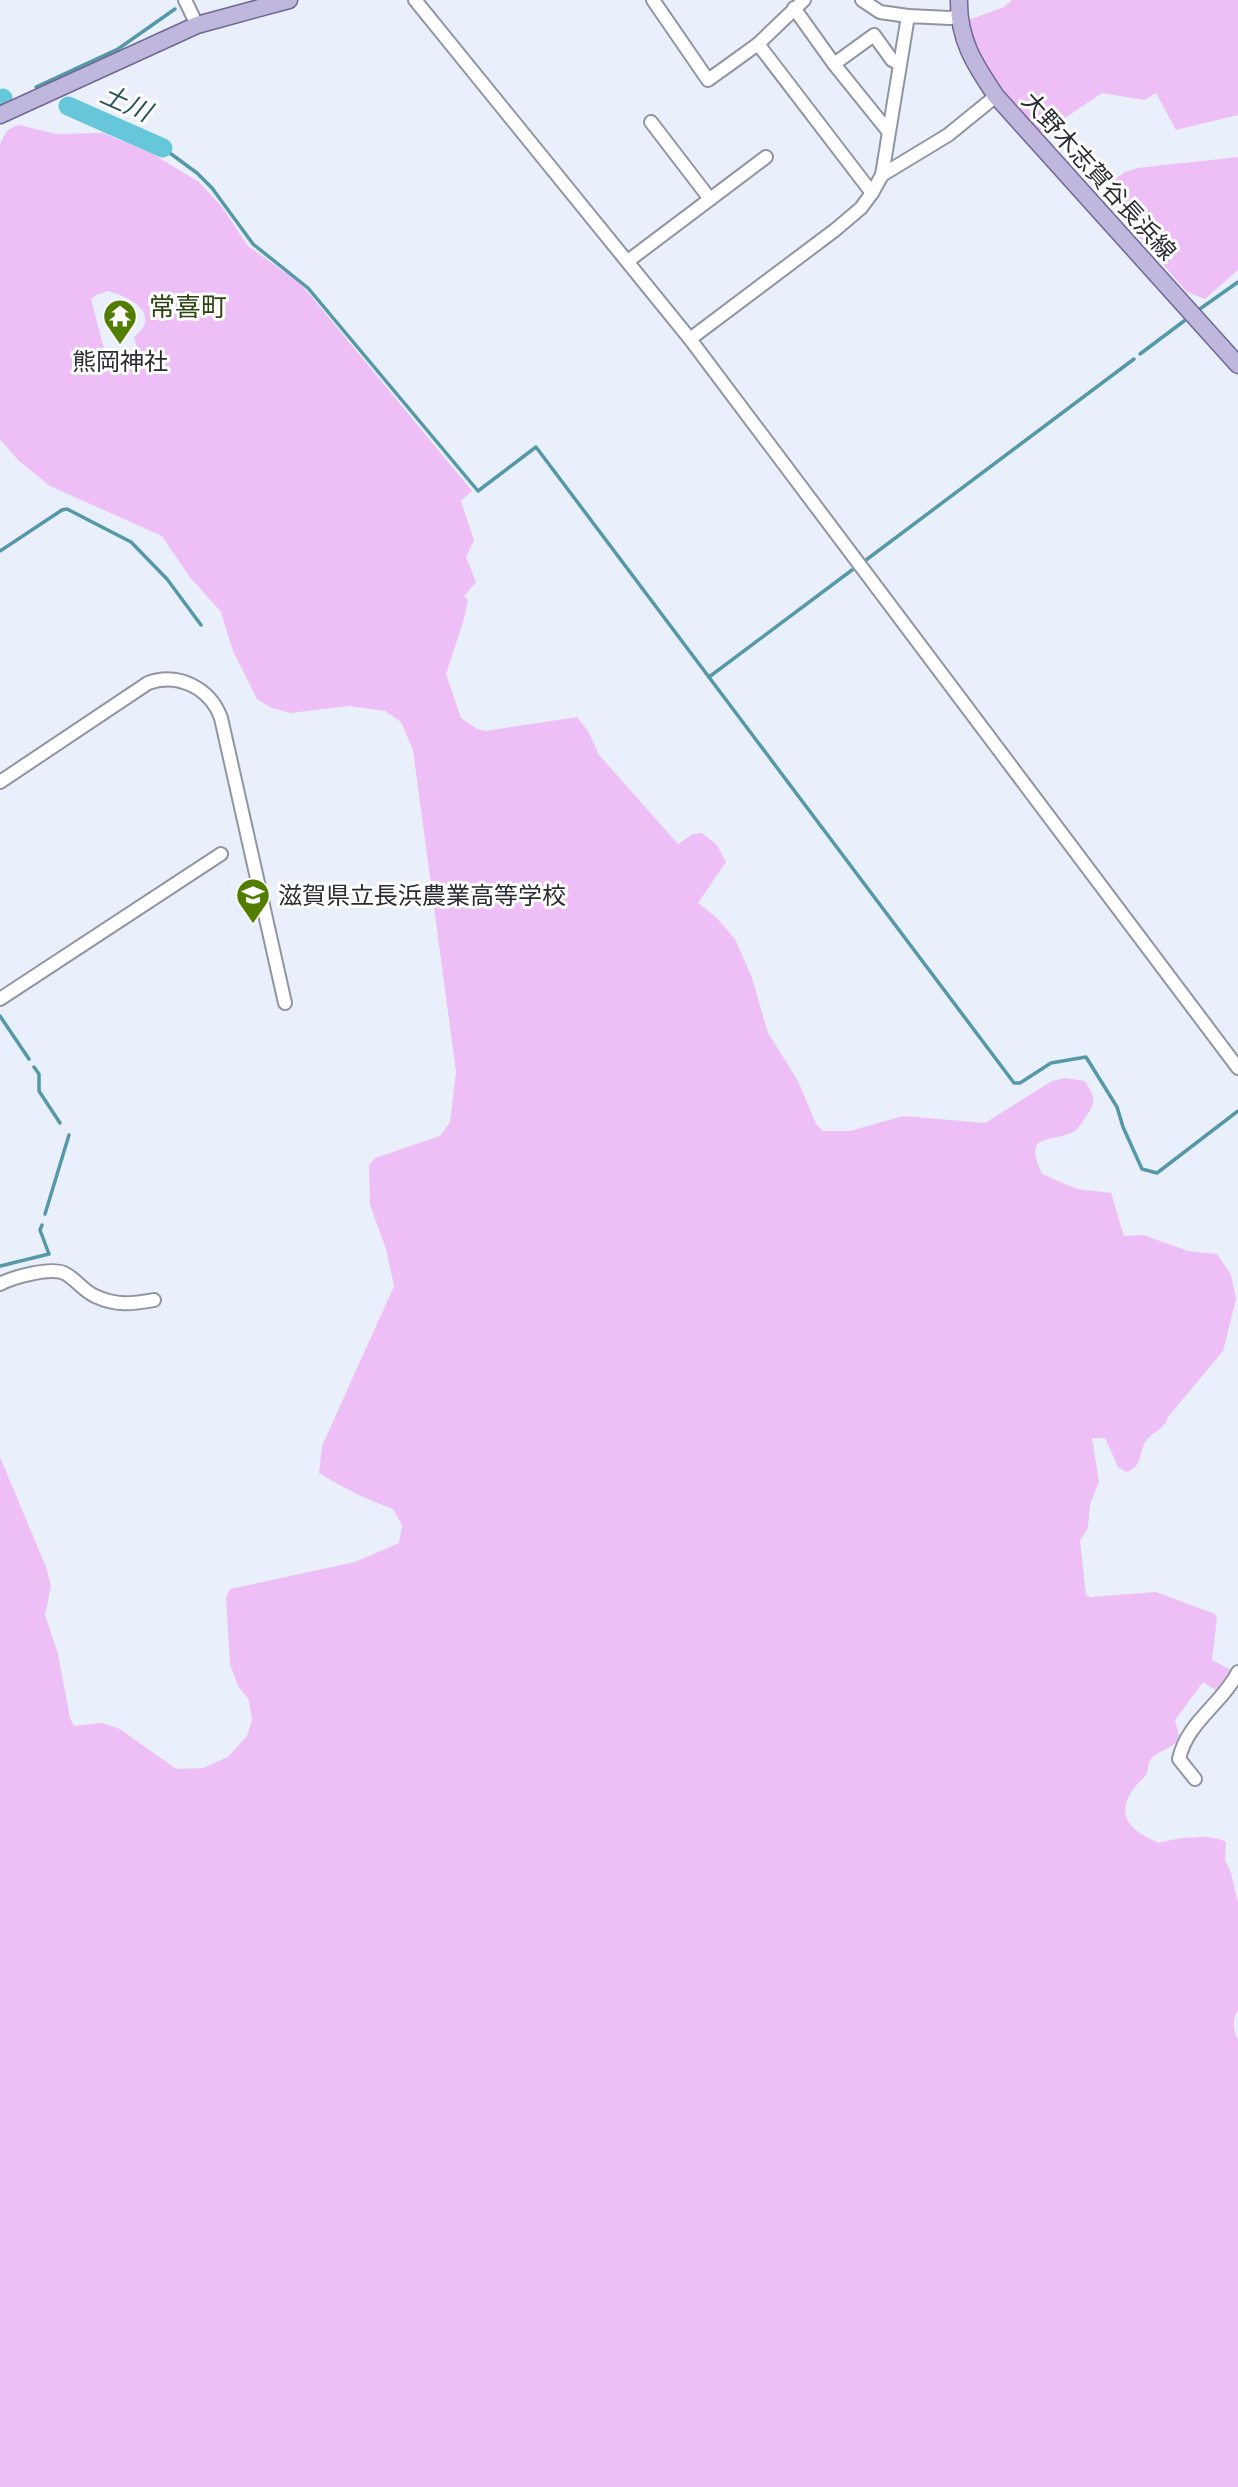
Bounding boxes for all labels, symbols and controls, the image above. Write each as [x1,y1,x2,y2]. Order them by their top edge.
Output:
water label: 土川 [95,75,160,132]
street label: 大野木志賀谷長浜線 [1014,84,1184,268]
district label: 常喜町 [149,288,227,326]
temple icon: 熊岡神社 [101,297,139,346]
place label: 熊岡神社 [72,344,168,379]
school or university icon: 滋賀県立長浜農業高等学校 [234,876,272,925]
place label: 滋賀県立長浜農業高等学校 [278,878,566,913]

